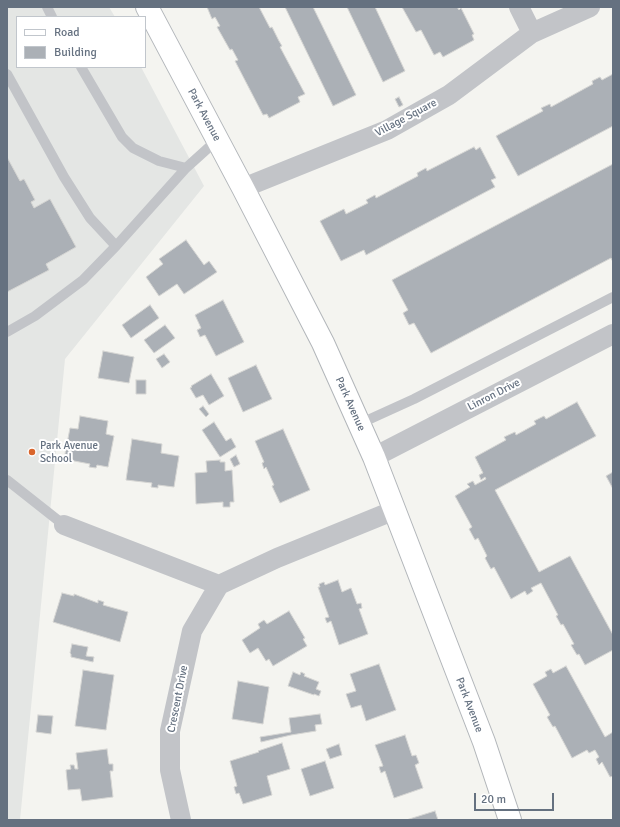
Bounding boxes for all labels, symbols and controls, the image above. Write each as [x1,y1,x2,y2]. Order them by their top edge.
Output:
legend [16,16,146,68]
text: Road [54,25,80,40]
text: Building [54,45,97,60]
street label: Park Avenue [185,86,223,144]
street label: Village Square [373,96,439,140]
street label: Park Avenue [332,375,368,433]
street label: Linron Drive [466,376,522,414]
place label: Park Avenue School [40,439,98,465]
marker: Park Avenue School [27,447,37,457]
street label: Crescent Drive [165,664,191,734]
street label: Park Avenue [452,676,486,734]
scale bar [476,785,556,811]
text: 20 m [481,792,506,807]

